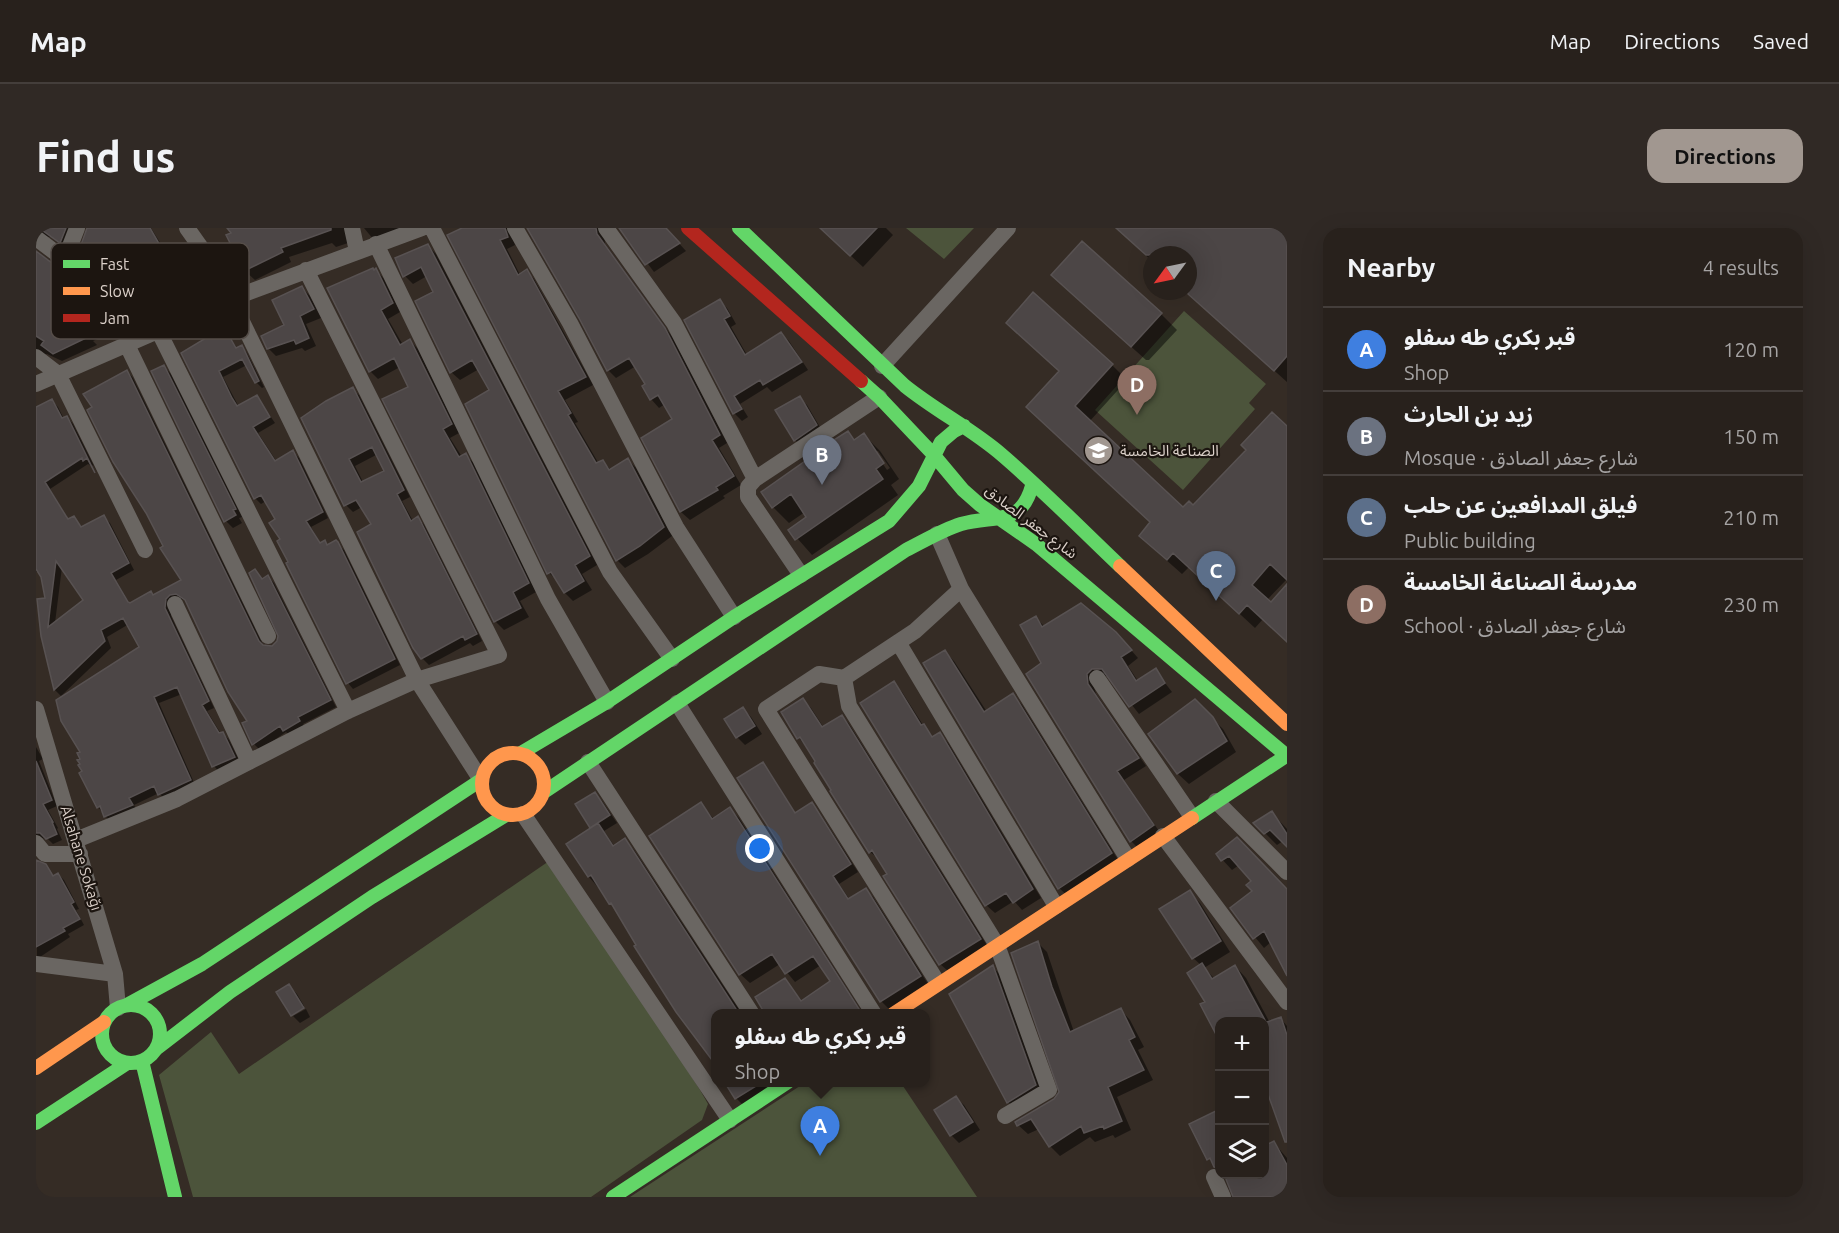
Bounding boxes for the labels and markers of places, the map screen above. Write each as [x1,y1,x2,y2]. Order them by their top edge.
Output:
pin: D [1118,366,1156,415]
school or university icon: الصناعة الخامسة [1083,435,1115,467]
pin: B [802,436,842,485]
place label: الصناعة الخامسة [1120,442,1219,459]
pin: C [1196,552,1236,601]
pin: A [800,1106,840,1156]

